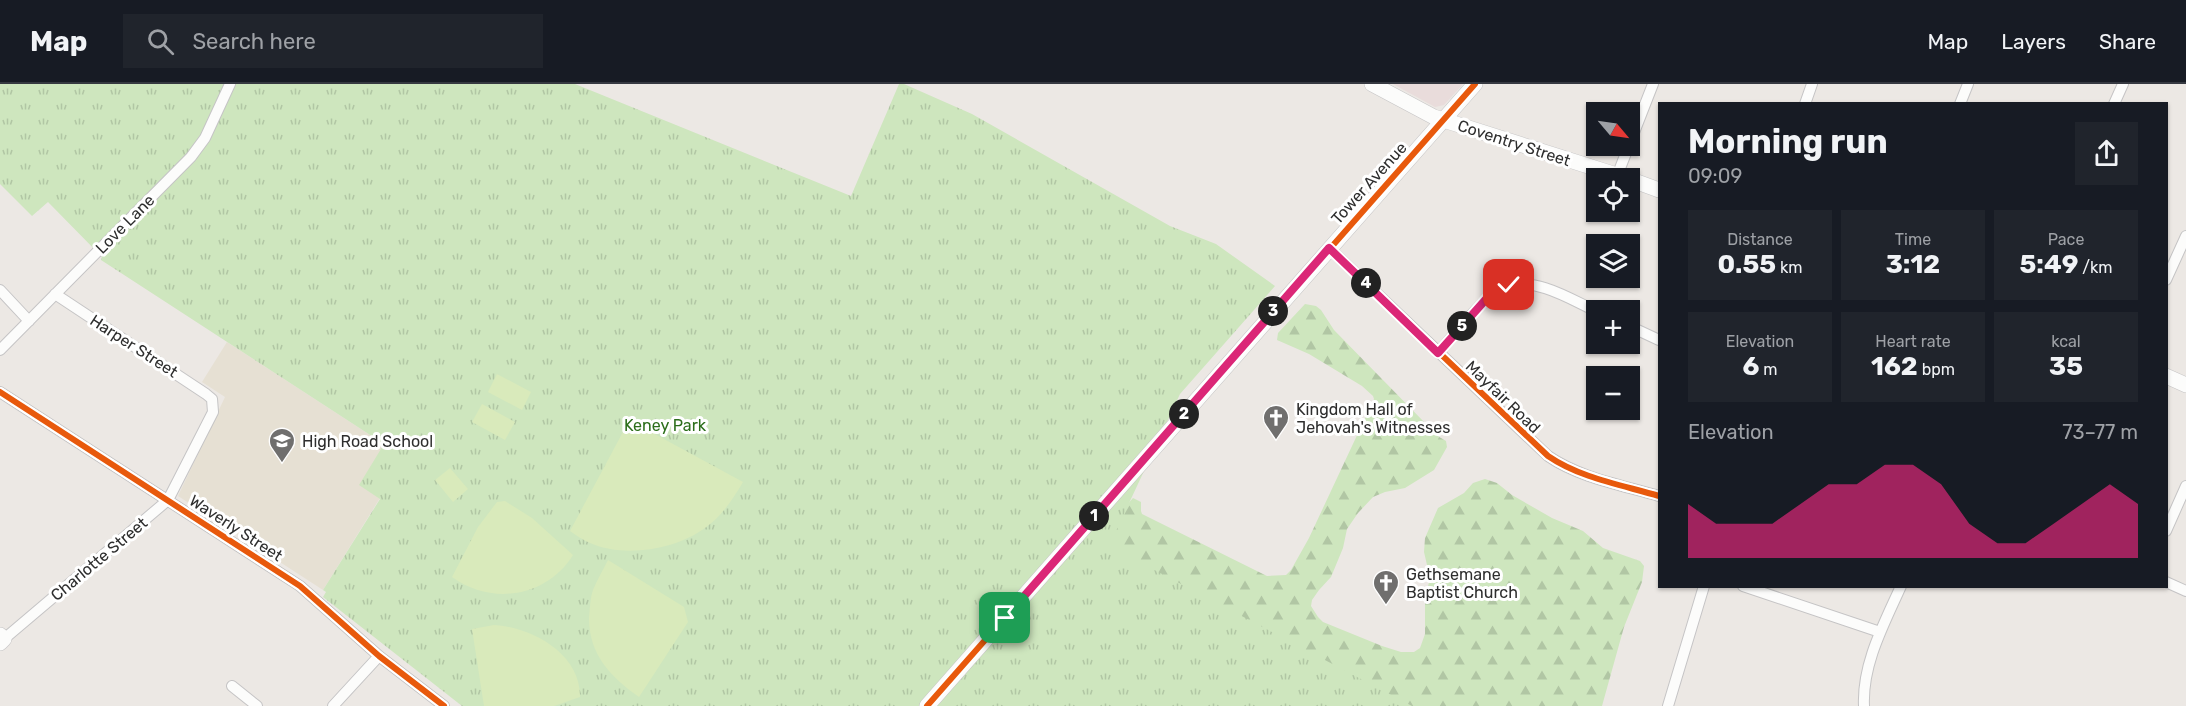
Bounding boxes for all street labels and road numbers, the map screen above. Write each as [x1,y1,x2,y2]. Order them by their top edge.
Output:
street label: Coventry Street [1455,116,1573,170]
street label: Tower Avenue [1327,138,1411,228]
street label: Love Lane [92,191,158,257]
street label: Harper Street [87,311,181,381]
street label: Mayfair Road [1462,357,1544,437]
street label: Waverly Street [186,491,286,565]
street label: Charlotte Street [47,513,151,605]

